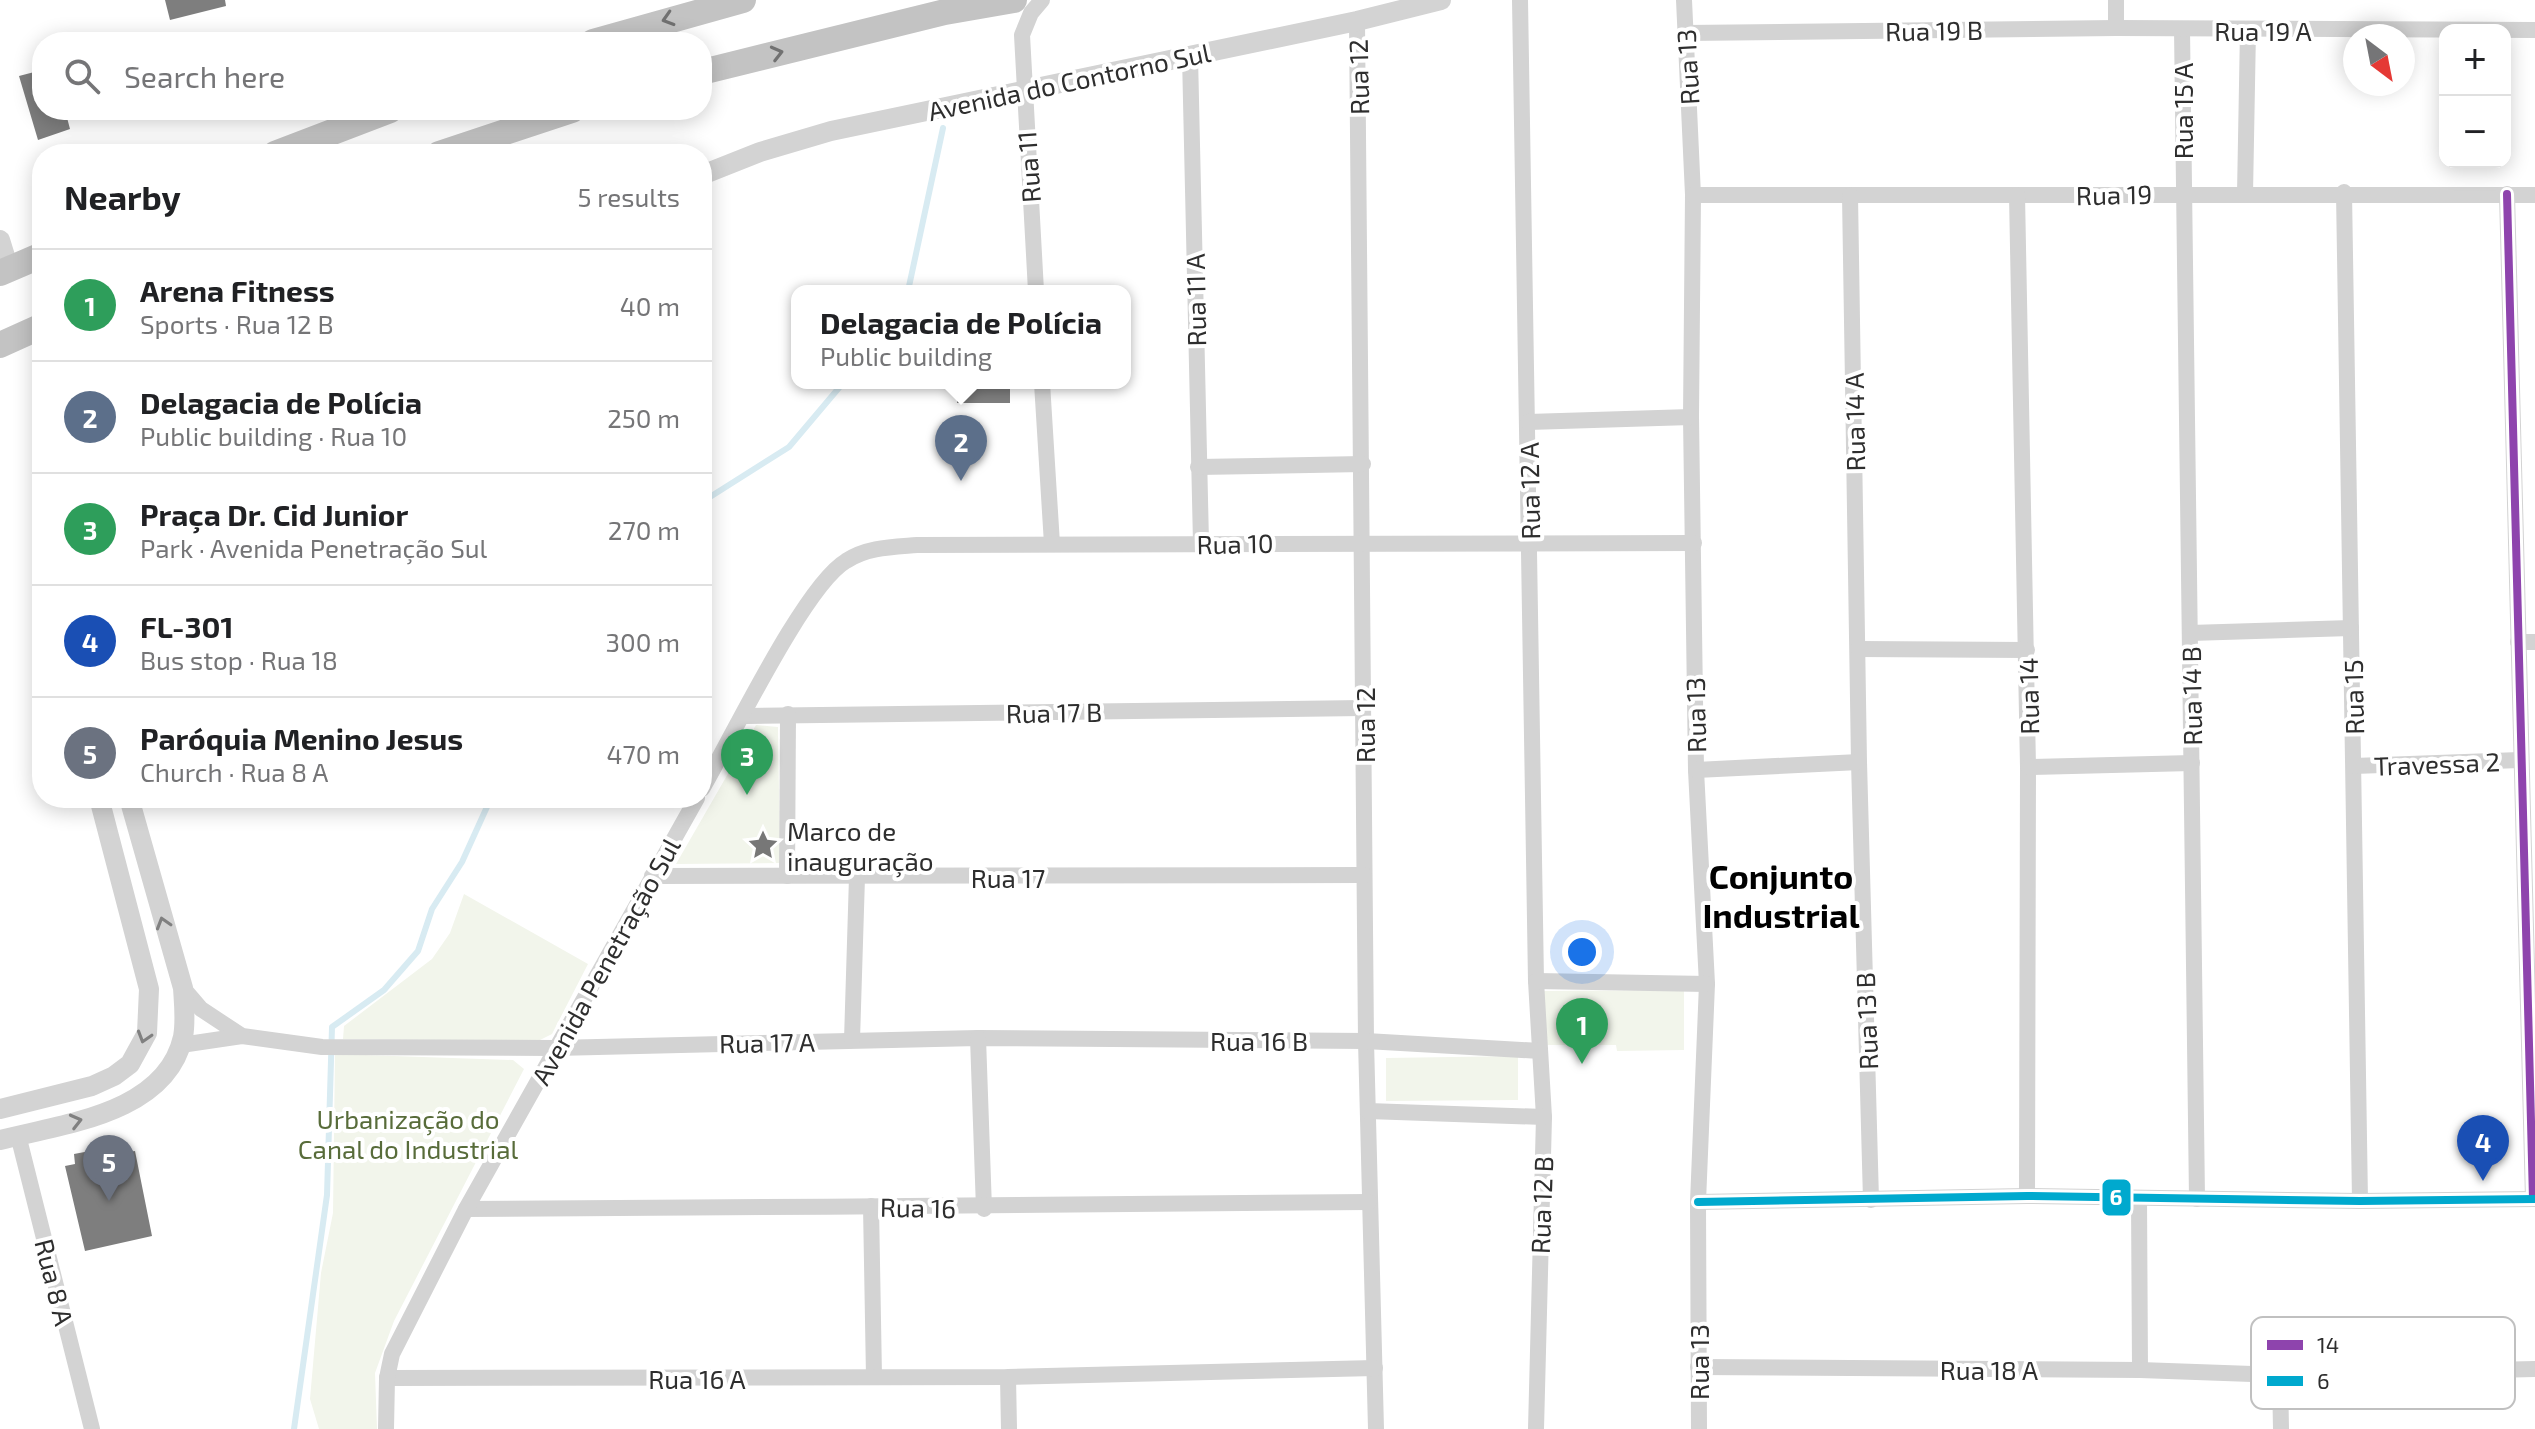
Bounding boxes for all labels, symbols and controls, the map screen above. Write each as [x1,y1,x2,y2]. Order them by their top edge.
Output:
one-way arrow [662,10,675,26]
street label: Rua 19 B [1885,14,1983,46]
street label: Rua 19 A [2214,15,2312,46]
north arrow [2343,24,2415,96]
map controls [2439,24,2511,168]
button: + [2439,24,2511,96]
street label: Rua 13 [1670,28,1704,106]
search box [32,32,712,120]
street label: Avenida do Contorno Sul [925,36,1213,126]
street label: Rua 12 [1342,39,1374,115]
one-way arrow [770,45,784,62]
icon: search [60,54,104,98]
text: Search here [124,58,285,94]
street label: Rua 15 A [2167,63,2198,159]
button: − [2439,96,2511,168]
street label: Rua 11 [1010,130,1046,204]
text: Nearby [64,176,181,217]
street label: Rua 19 [2076,178,2152,210]
text: 5 results [578,181,680,212]
street label: Rua 11 A [1179,253,1211,347]
text: Arena Fitness [140,272,335,308]
popup [791,285,1131,389]
text: 1 [84,290,96,321]
text: 40 m [620,290,680,321]
text: Delagacia de Polícia [820,304,1102,340]
text: Sports · Rua 12 B [140,308,334,339]
text: Public building [820,340,992,371]
street label: Rua 14 A [1838,372,1870,472]
text: Delagacia de Polícia [140,384,422,420]
text: 2 [82,402,98,433]
text: 250 m [607,402,680,433]
pin: 2 [935,415,987,481]
text: Public building · Rua 10 [140,420,407,451]
street label: Rua 12 A [1513,442,1545,540]
text: Praça Dr. Cid Junior [140,496,408,532]
text: 3 [83,514,97,545]
text: 270 m [608,514,680,545]
street label: Rua 10 [1196,527,1274,559]
text: Park · Avenida Penetração Sul [140,532,487,563]
text: FL-301 [140,608,233,644]
text: 4 [82,626,98,657]
text: 300 m [606,626,680,657]
text: Bus stop · Rua 18 [140,644,338,675]
street label: Rua 14 B [2175,646,2207,746]
street label: Rua 14 [2012,657,2044,735]
street label: Rua 15 [2337,659,2369,735]
street label: Rua 13 [1679,677,1711,753]
street label: Rua 12 [1349,687,1380,763]
street label: Rua 17 B [1005,696,1103,728]
text: Paróquia Menino Jesus [140,720,463,756]
pin: 3 [721,729,773,795]
text: 5 [83,738,97,769]
text: 470 m [606,738,680,769]
street label: Travessa 2 [2373,745,2501,781]
text: Church · Rua 8 A [140,756,328,787]
place label: Marco de inauguração [787,815,933,878]
place icon: Marco de inauguração [746,828,780,862]
street label: Avenida Penetração Sul [524,832,688,1091]
district label: Conjunto Industrial [1702,855,1860,935]
street label: Rua 17 [971,862,1045,893]
one-way arrow [156,917,172,931]
your location [1562,932,1602,972]
street label: Rua 13 B [1849,972,1883,1070]
pin: 1 [1556,998,1608,1064]
street label: Rua 16 B [1210,1025,1308,1056]
street label: Rua 17 A [719,1026,815,1058]
one-way arrow [137,1029,153,1043]
park label: Urbanização do Canal do Industrial [298,1103,518,1164]
one-way arrow [68,1114,82,1131]
pin: 4 [2457,1115,2509,1181]
pin: 5 [83,1135,135,1201]
street label: Rua 12 B [1524,1156,1558,1254]
line badge: 6 [2101,1178,2132,1217]
text: 6 [2110,1183,2123,1209]
street label: Rua 16 [880,1191,956,1223]
street label: Rua 8 A [29,1236,81,1328]
legend [2251,1317,2515,1409]
street label: Rua 13 [1683,1324,1714,1400]
text: 14 [2317,1331,2339,1357]
street label: Rua 18 A [1940,1354,2038,1385]
street label: Rua 16 A [648,1363,746,1394]
text: 6 [2317,1367,2330,1393]

